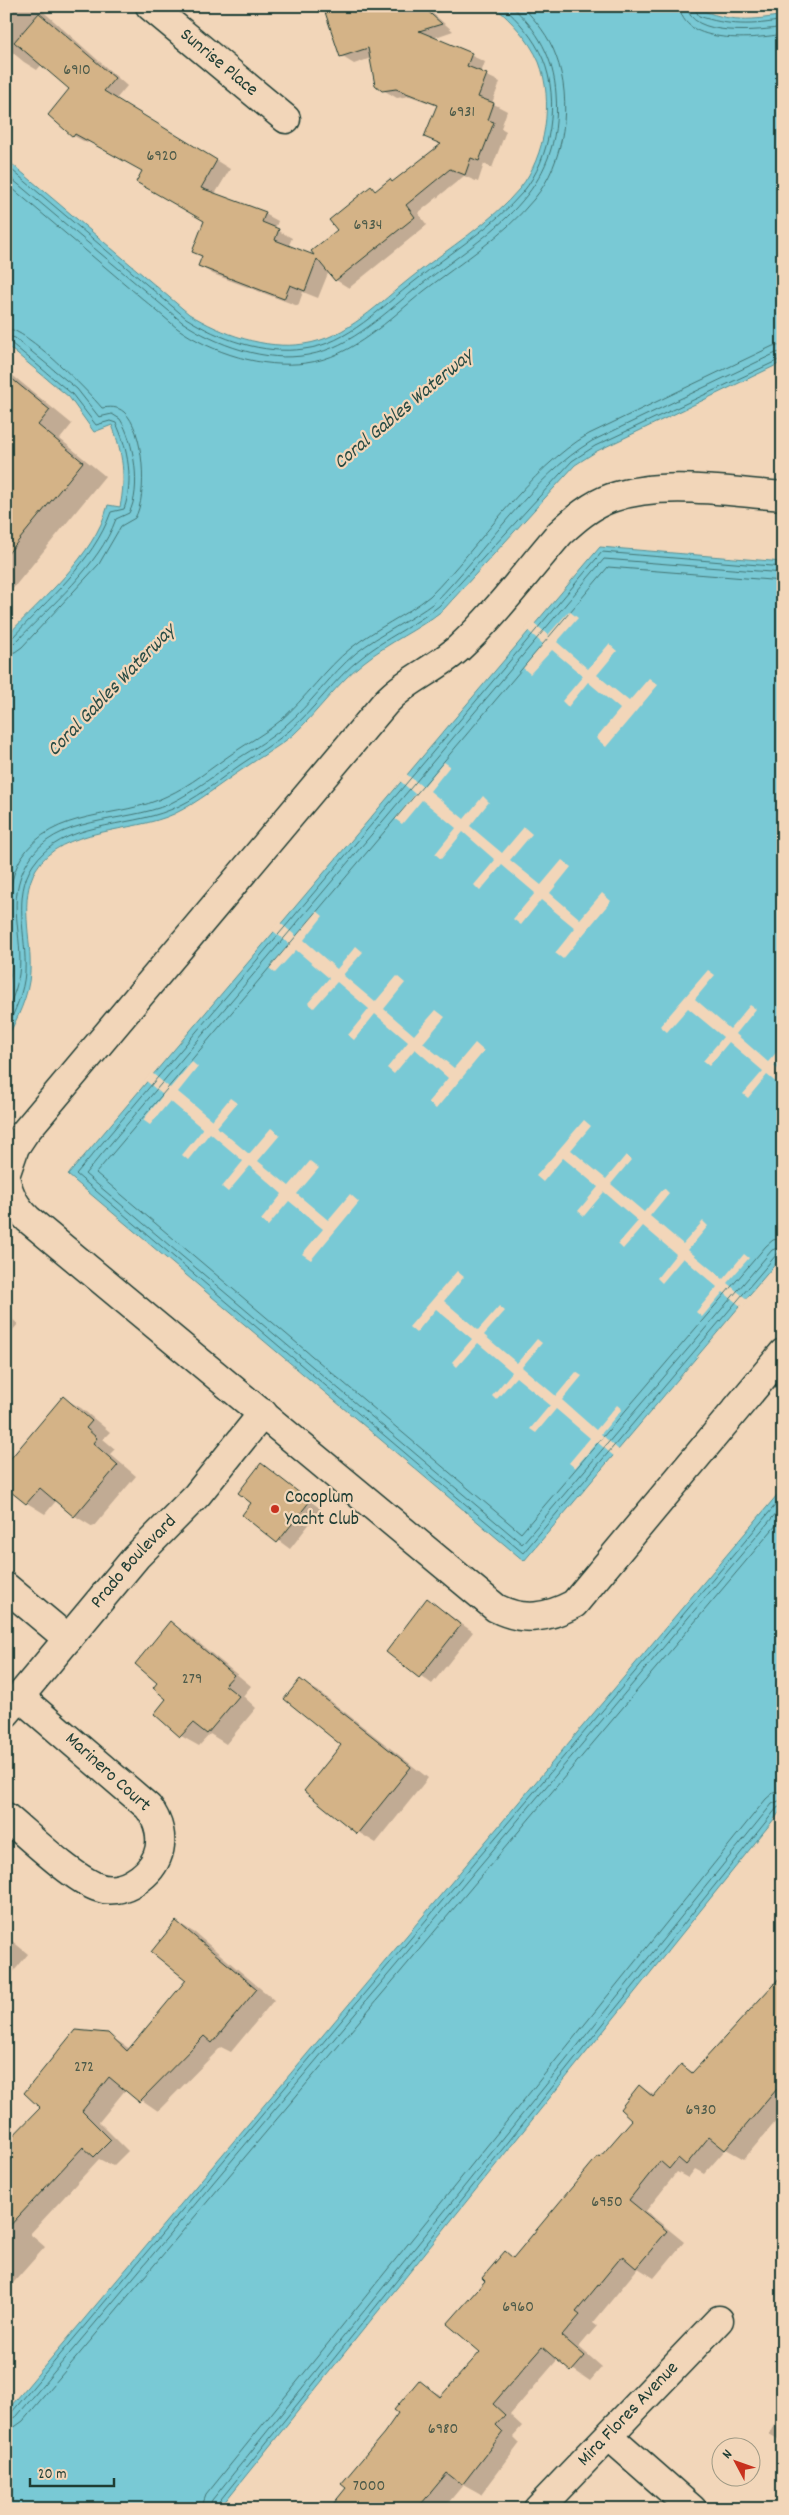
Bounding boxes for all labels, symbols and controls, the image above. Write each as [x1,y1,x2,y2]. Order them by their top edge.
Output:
street label: Sunrise Place [173,22,264,104]
house number: 6910 [63,59,91,82]
house number: 6931 [449,101,475,124]
house number: 6920 [147,145,177,168]
house number: 6934 [354,214,382,237]
water label: Coral Gables Waterway [328,341,482,477]
water label: Coral Gables Waterway [41,616,185,763]
place label: Cocoplum Yacht Club [285,1485,359,1534]
marker: Cocoplum Yacht Club [269,1503,281,1515]
street label: Prado Boulevard [85,1509,183,1615]
house number: 279 [182,1668,202,1691]
street label: Marinero Court [58,1727,156,1819]
house number: 272 [74,2056,94,2079]
house number: 6930 [686,2099,717,2122]
house number: 6950 [591,2191,623,2214]
house number: 6960 [502,2296,534,2319]
street label: Mira Flores Avenue [572,2356,685,2473]
house number: 6980 [428,2418,458,2441]
north arrow [712,2438,762,2488]
text: N [718,2446,738,2464]
scale bar [30,2455,114,2487]
text: 20 m [38,2464,66,2486]
house number: 7000 [353,2475,385,2498]

